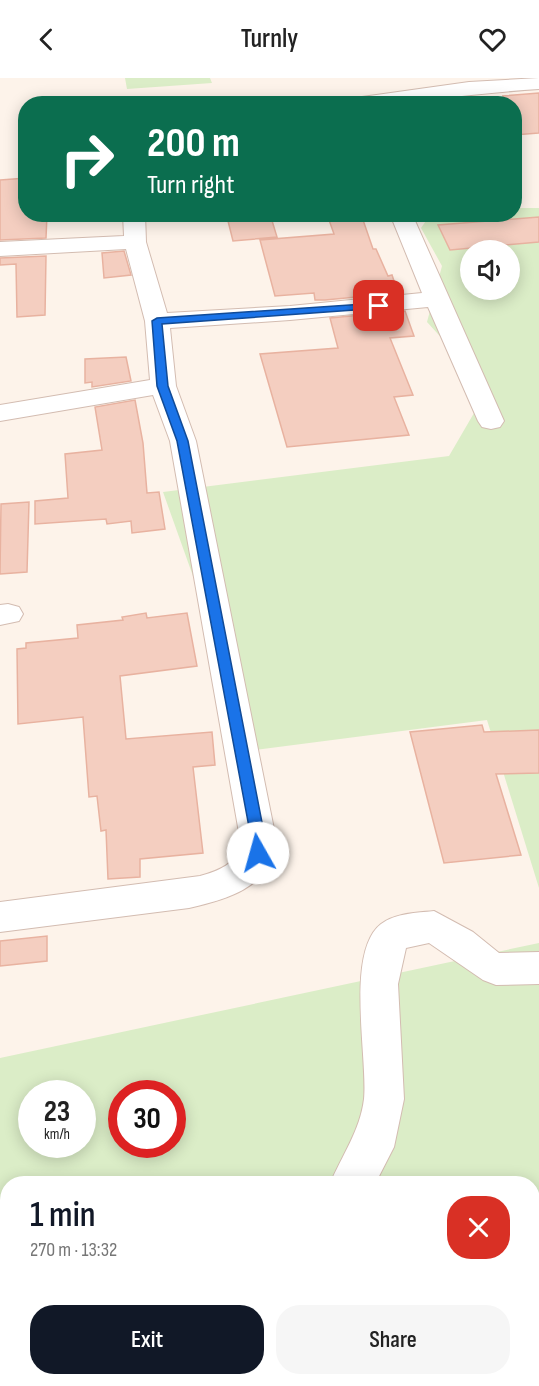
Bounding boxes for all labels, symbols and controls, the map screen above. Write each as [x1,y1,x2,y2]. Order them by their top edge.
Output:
icon: back [30,23,63,56]
text: Turnly [241,23,298,55]
icon: heart [476,23,509,56]
text: 200 m [147,118,240,169]
icon: right [48,120,126,198]
text: Turn right [147,169,234,201]
map controls [460,240,520,300]
button: sound [460,240,520,300]
pin [353,280,404,331]
icon: arrive [362,289,395,322]
position arrow [226,821,290,885]
speed limit sign: 30 [108,1080,186,1158]
text: 23 [44,1094,70,1130]
text: km/h [44,1125,70,1144]
text: 1 min [30,1194,95,1237]
button: close [447,1196,510,1259]
text: 270 m · 13:32 [30,1238,117,1262]
button: Exit [30,1305,264,1374]
button: Share [276,1305,510,1374]

